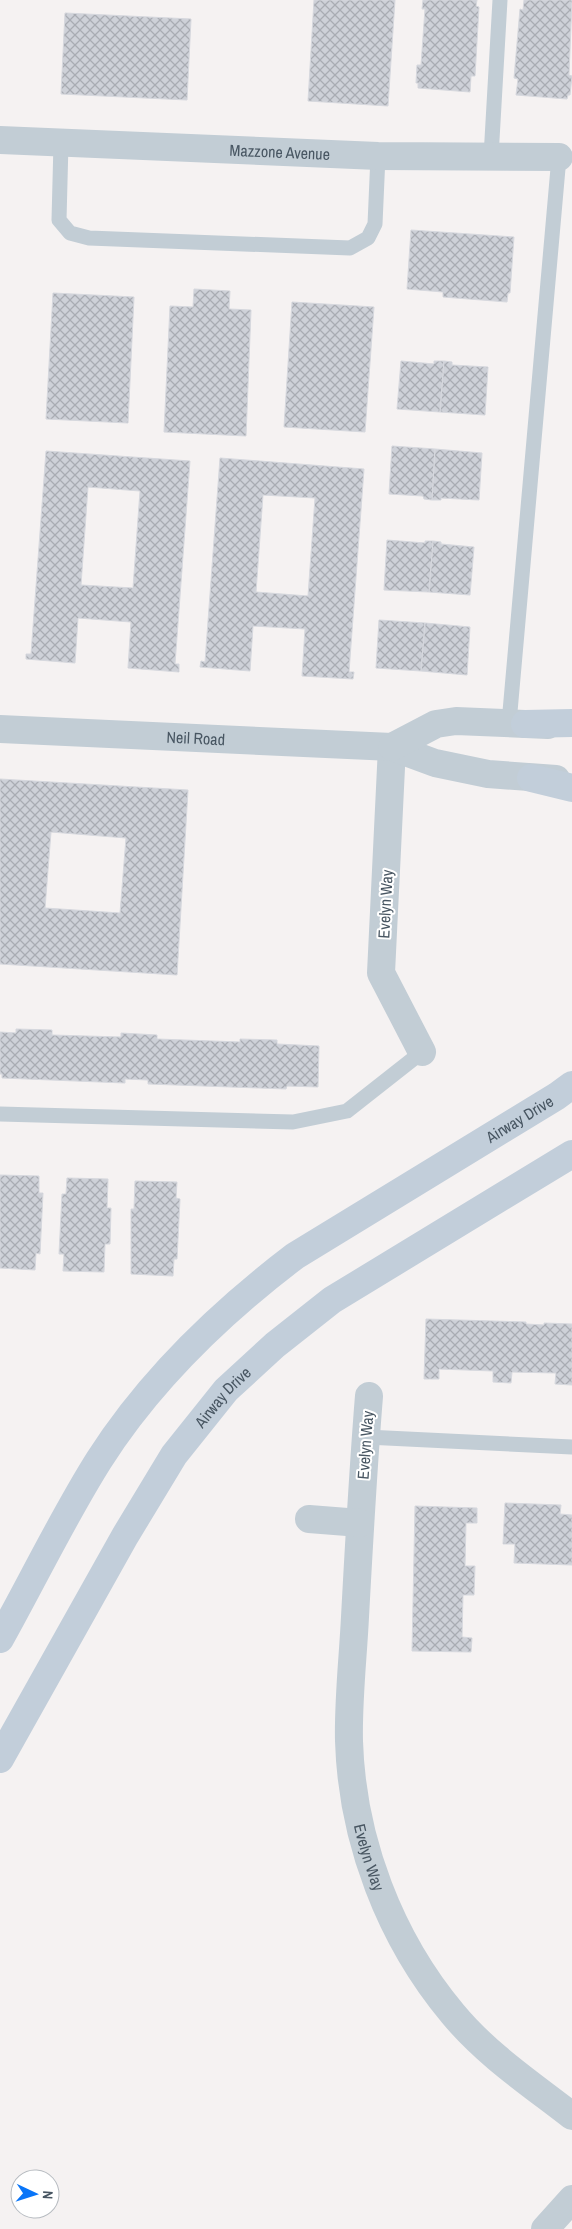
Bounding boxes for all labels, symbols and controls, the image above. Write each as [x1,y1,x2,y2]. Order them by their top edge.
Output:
street label: Mazzone Avenue [229,139,330,165]
street label: Neil Road [166,726,225,750]
street label: Evelyn Way [372,869,398,939]
street label: Airway Drive [481,1090,557,1148]
street label: Airway Drive [189,1362,256,1433]
street label: Evelyn Way [352,1409,378,1480]
street label: Evelyn Way [349,1822,390,1894]
north arrow [10,2169,60,2219]
text: N [39,2190,57,2200]

